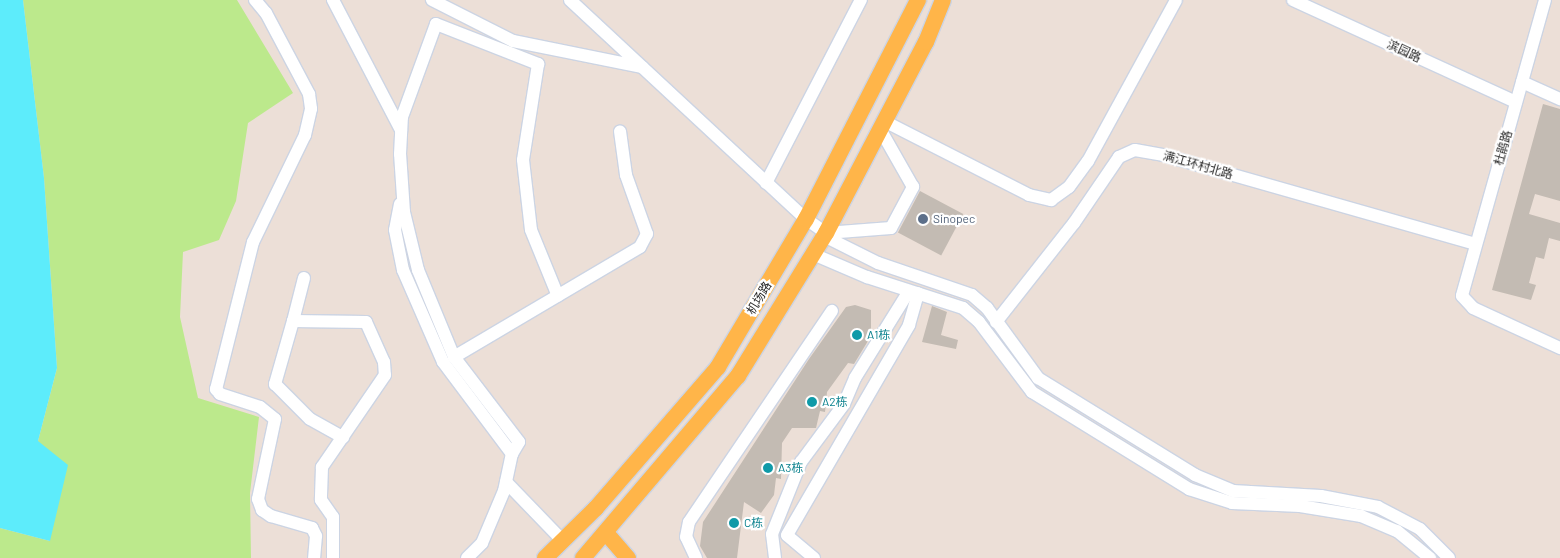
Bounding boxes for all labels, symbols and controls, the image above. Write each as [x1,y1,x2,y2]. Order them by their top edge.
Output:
street label: 滨园路 [1385,37,1423,65]
street label: 杜鹃路 [1491,129,1515,167]
street label: 满江环村北路 [1161,148,1235,182]
place label: Sinopec [933,212,975,226]
marker: Sinopec [917,213,929,225]
street label: 机场路 [744,279,774,317]
place label: A1栋 [867,328,890,342]
marker: A1栋 [851,329,863,341]
place label: A2栋 [822,395,848,409]
marker: A2栋 [806,396,818,408]
place label: A3栋 [778,461,803,475]
marker: A3栋 [762,462,774,474]
place label: C栋 [744,516,763,530]
marker: C栋 [728,517,740,529]

